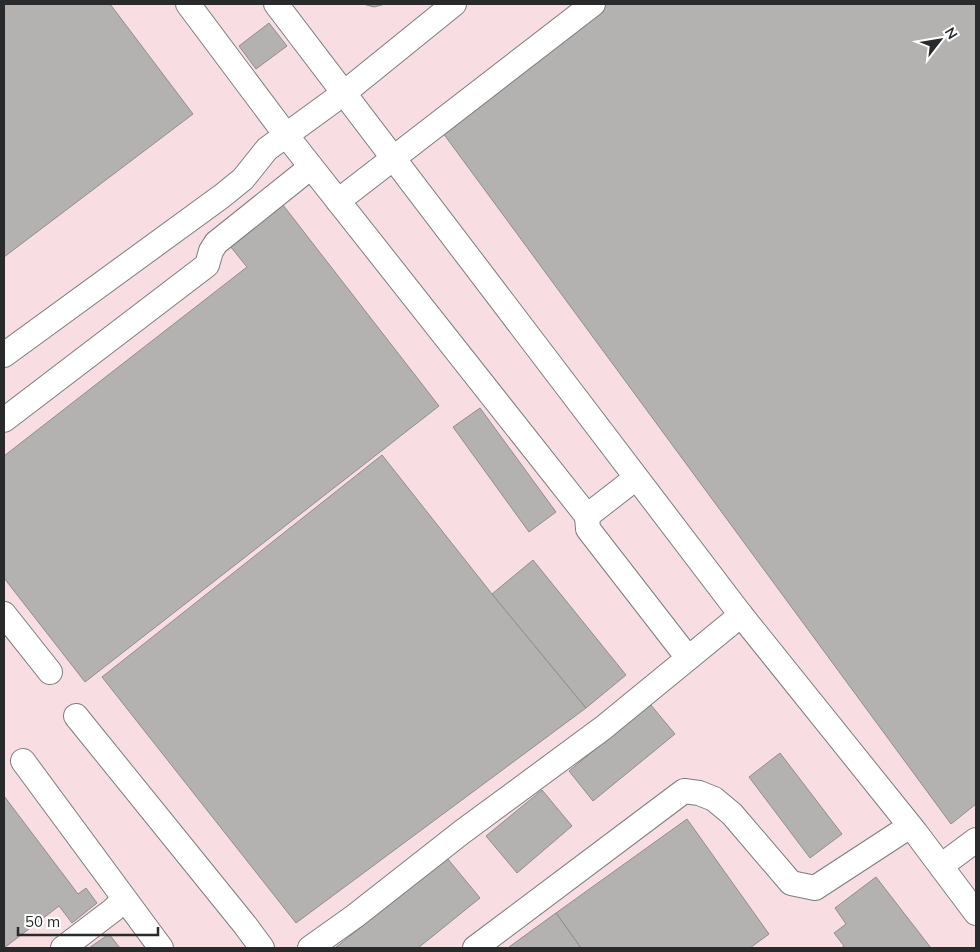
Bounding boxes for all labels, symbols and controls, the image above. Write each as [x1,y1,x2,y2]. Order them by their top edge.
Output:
north arrow [915,15,965,65]
text: N [941,24,962,42]
scale bar [18,904,158,936]
text: 50 m [25,912,60,931]

